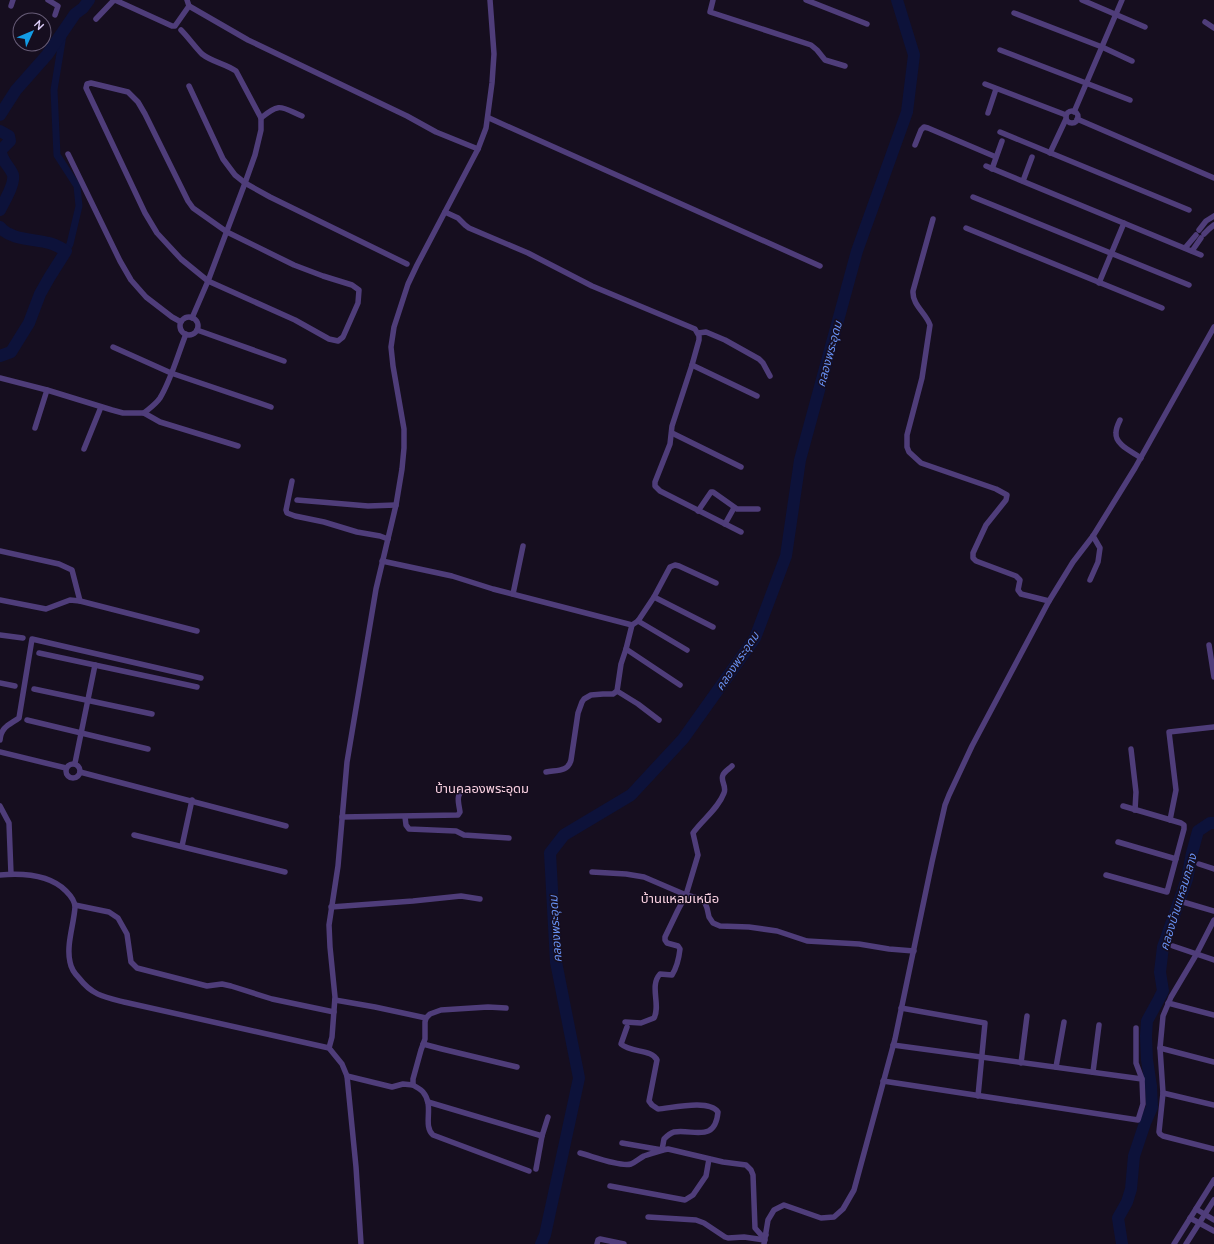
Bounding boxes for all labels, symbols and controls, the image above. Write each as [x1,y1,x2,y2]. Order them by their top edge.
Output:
north arrow [12,12,52,52]
text: N [32,17,47,32]
water label: คลองพระอุดม [813,318,846,389]
water label: คลองพระอุดม [712,627,764,694]
district label: บ้านคลองพระอุดม [435,780,529,796]
water label: คลองบ้านแหลมกลาง [1156,851,1200,952]
district label: บ้านแหลมเหนือ [641,890,719,906]
water label: คลองพระอุดม [545,893,566,963]

